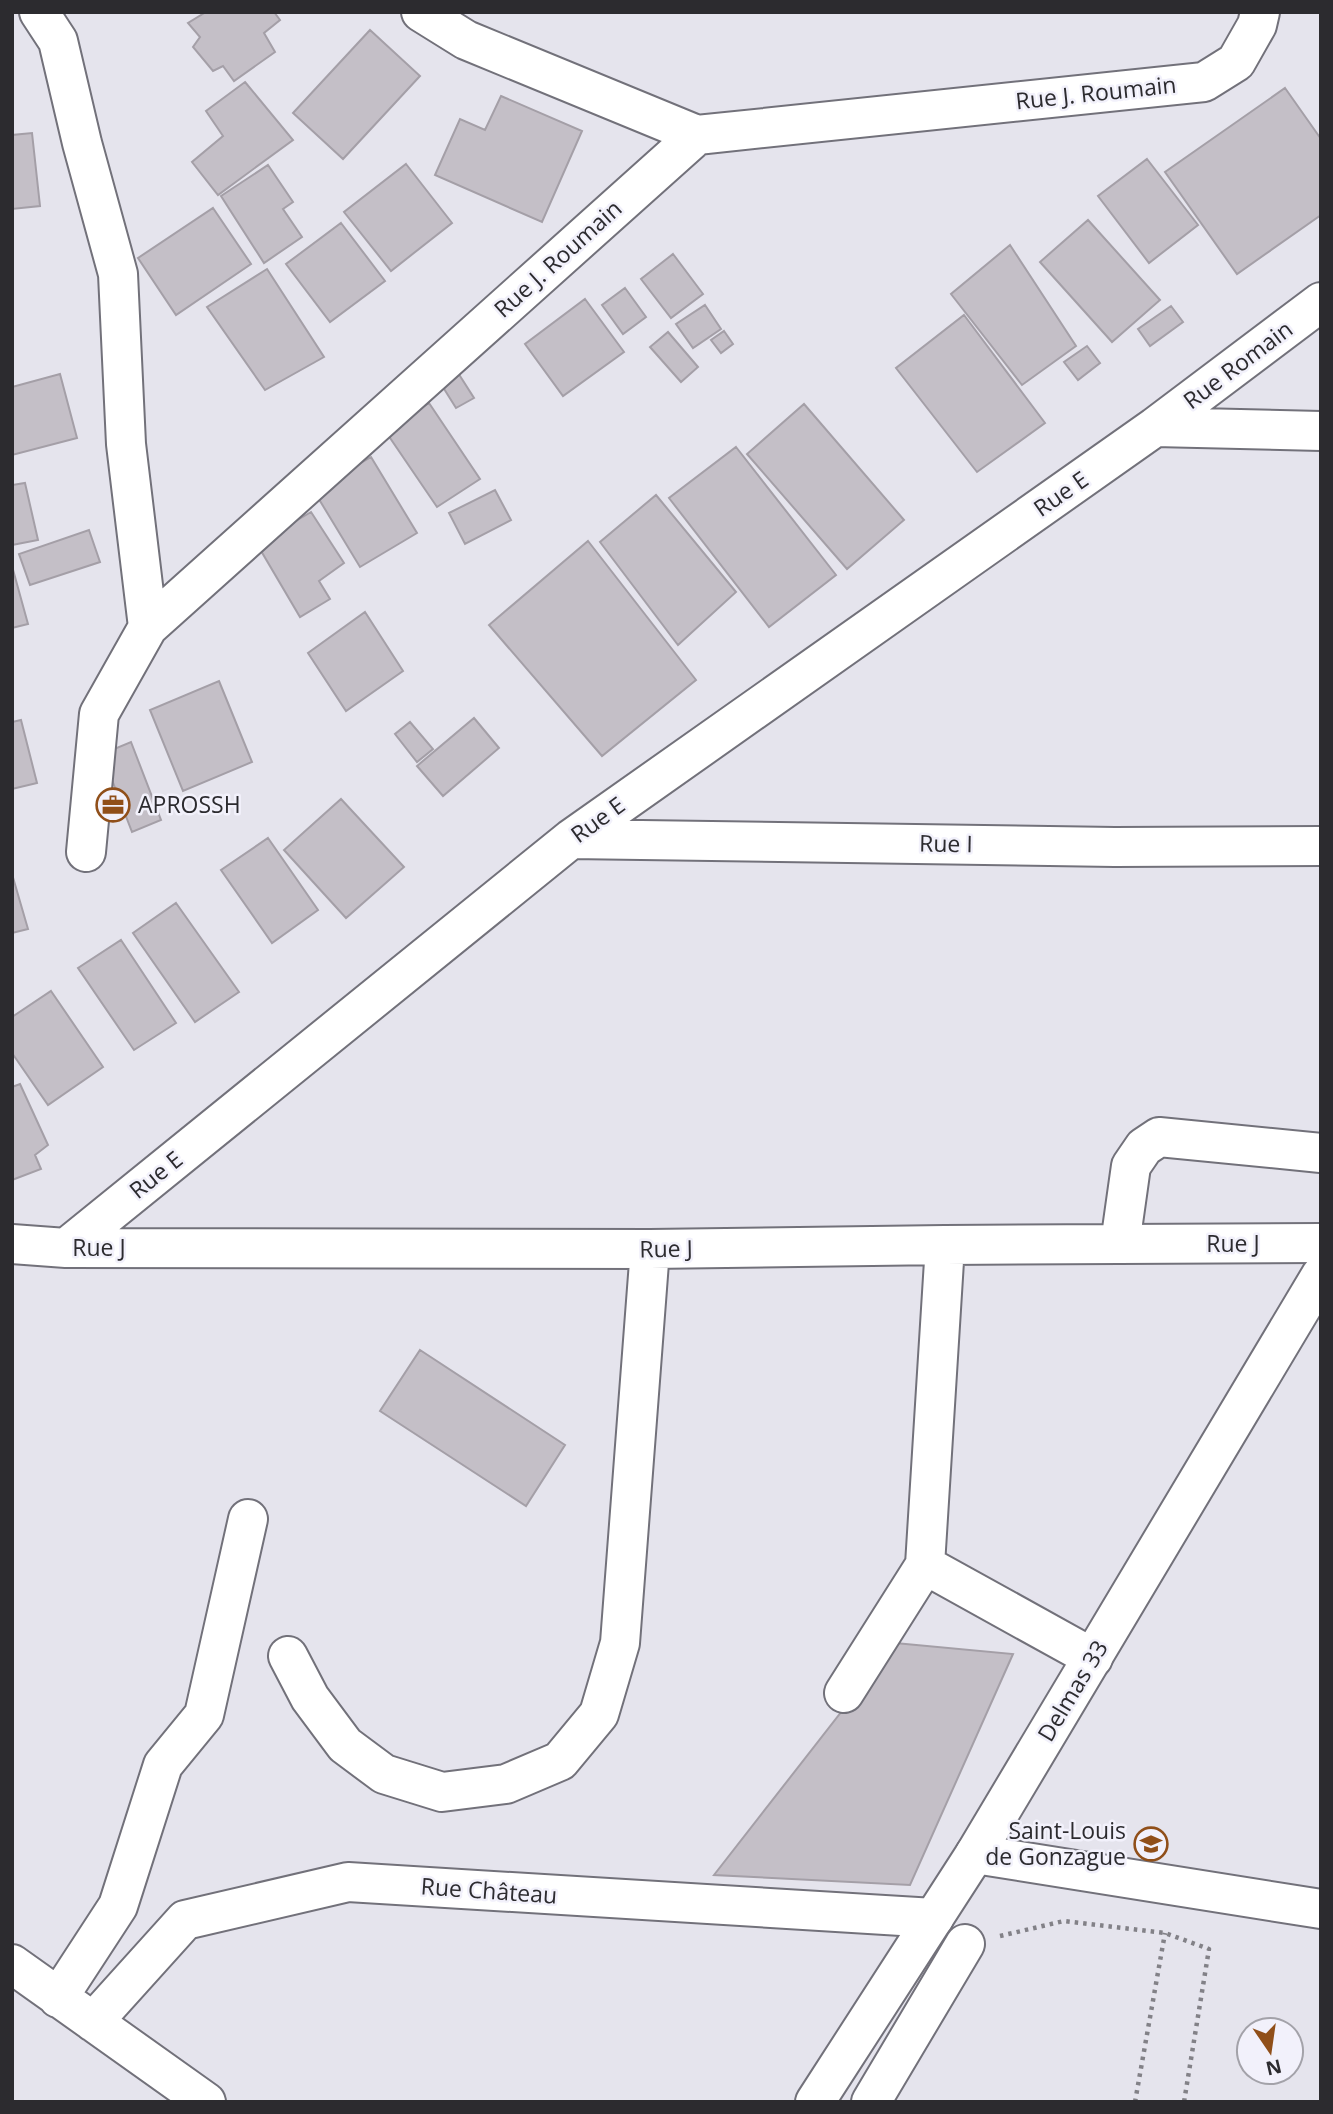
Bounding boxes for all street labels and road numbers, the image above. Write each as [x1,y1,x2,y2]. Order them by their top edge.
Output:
street label: Rue J. Roumain [1014,68,1178,116]
street label: Rue J. Roumain [487,192,628,324]
street label: Rue Romain [1176,313,1299,416]
street label: Rue E [1027,463,1094,523]
street label: Rue E [564,789,631,850]
street label: Rue I [919,827,973,859]
street label: Rue E [122,1143,189,1206]
street label: Rue J [1206,1227,1260,1259]
street label: Rue J [72,1231,126,1263]
street label: Rue J [639,1232,693,1264]
street label: Delmas 33 [1029,1634,1115,1747]
street label: Rue Château [420,1869,558,1911]

